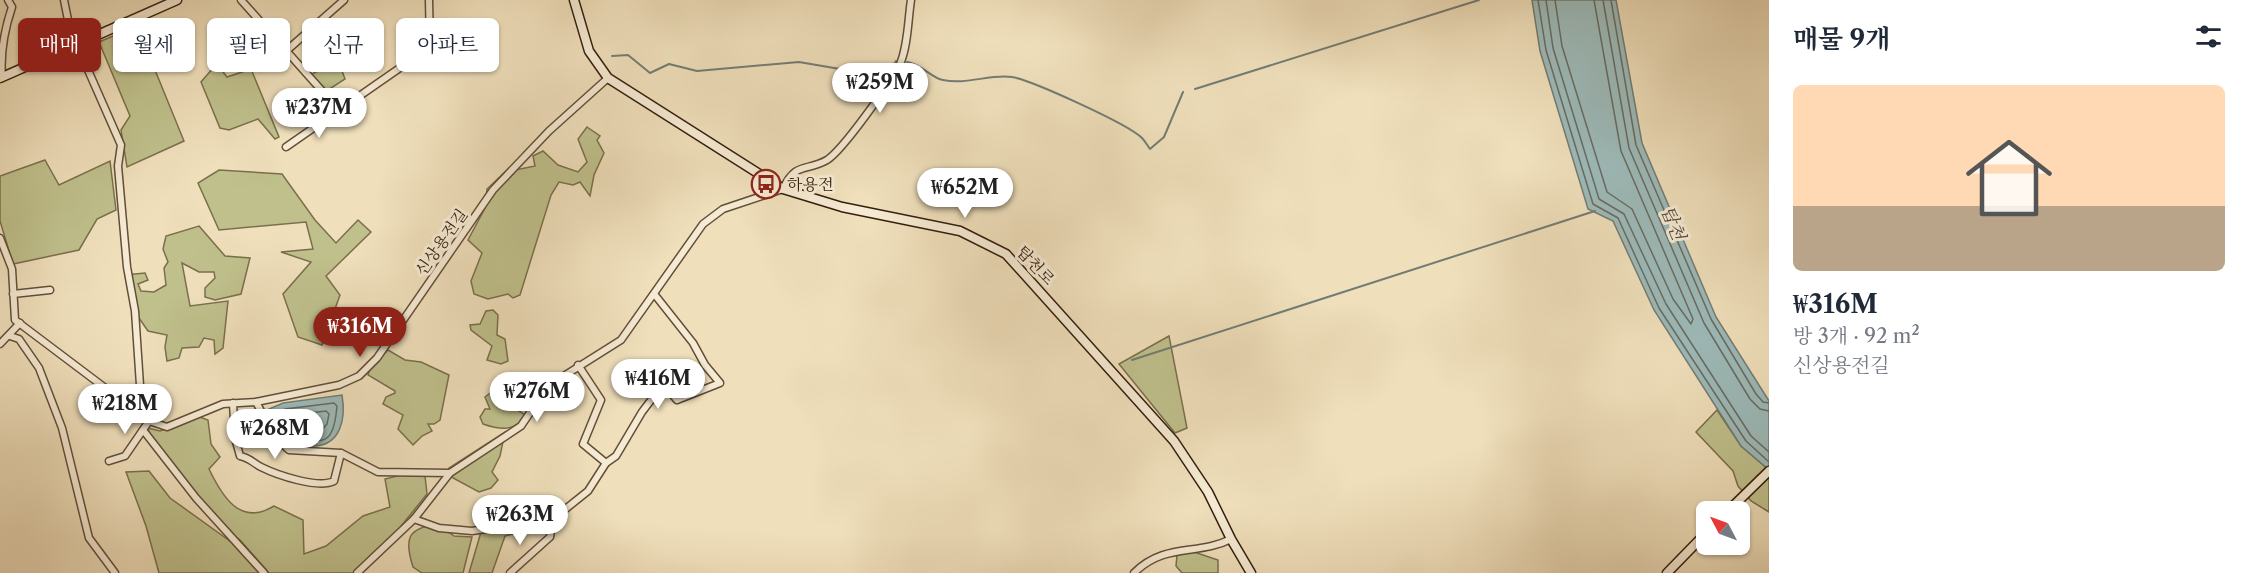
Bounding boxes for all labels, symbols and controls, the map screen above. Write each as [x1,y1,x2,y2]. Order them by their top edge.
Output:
chip: 매매 [18,18,101,72]
chip: 월세 [113,18,195,72]
chip: 필터 [207,18,290,72]
chip: 신규 [302,18,384,72]
chip: 아파트 [396,18,499,72]
icon: filters [2192,20,2225,53]
text: 매물 9개 [1793,23,1890,55]
pin: ₩259M [838,63,922,114]
text: ₩259M [846,70,914,94]
pin: ₩237M [277,88,361,139]
text: ₩237M [286,95,352,119]
icon: home [1955,124,2063,232]
bus stop icon: 하용전 [750,168,782,200]
pin: ₩652M [923,168,1007,219]
place label: 하용전 [787,174,833,194]
text: ₩652M [931,175,999,199]
water label: 탑천 [1656,203,1690,245]
street label: 신상용전길 [411,205,471,279]
street label: 탑천로 [1013,241,1059,289]
text: ₩316M [1793,288,1878,320]
pin: ₩316M [318,307,402,358]
text: ₩316M [327,314,393,338]
text: 방 3개 · 92 m² [1793,324,1920,348]
text: 신상용전길 [1793,353,1890,377]
pin: ₩416M [616,359,700,410]
text: ₩416M [625,366,691,390]
pin: ₩276M [495,372,579,423]
text: ₩276M [504,379,570,403]
pin: ₩218M [83,384,167,435]
text: ₩218M [92,391,158,415]
pin: ₩268M [233,409,317,460]
text: ₩268M [240,416,310,440]
pin: ₩263M [478,495,562,546]
north arrow [1696,501,1750,555]
map controls [1696,501,1750,555]
text: ₩263M [486,502,554,526]

